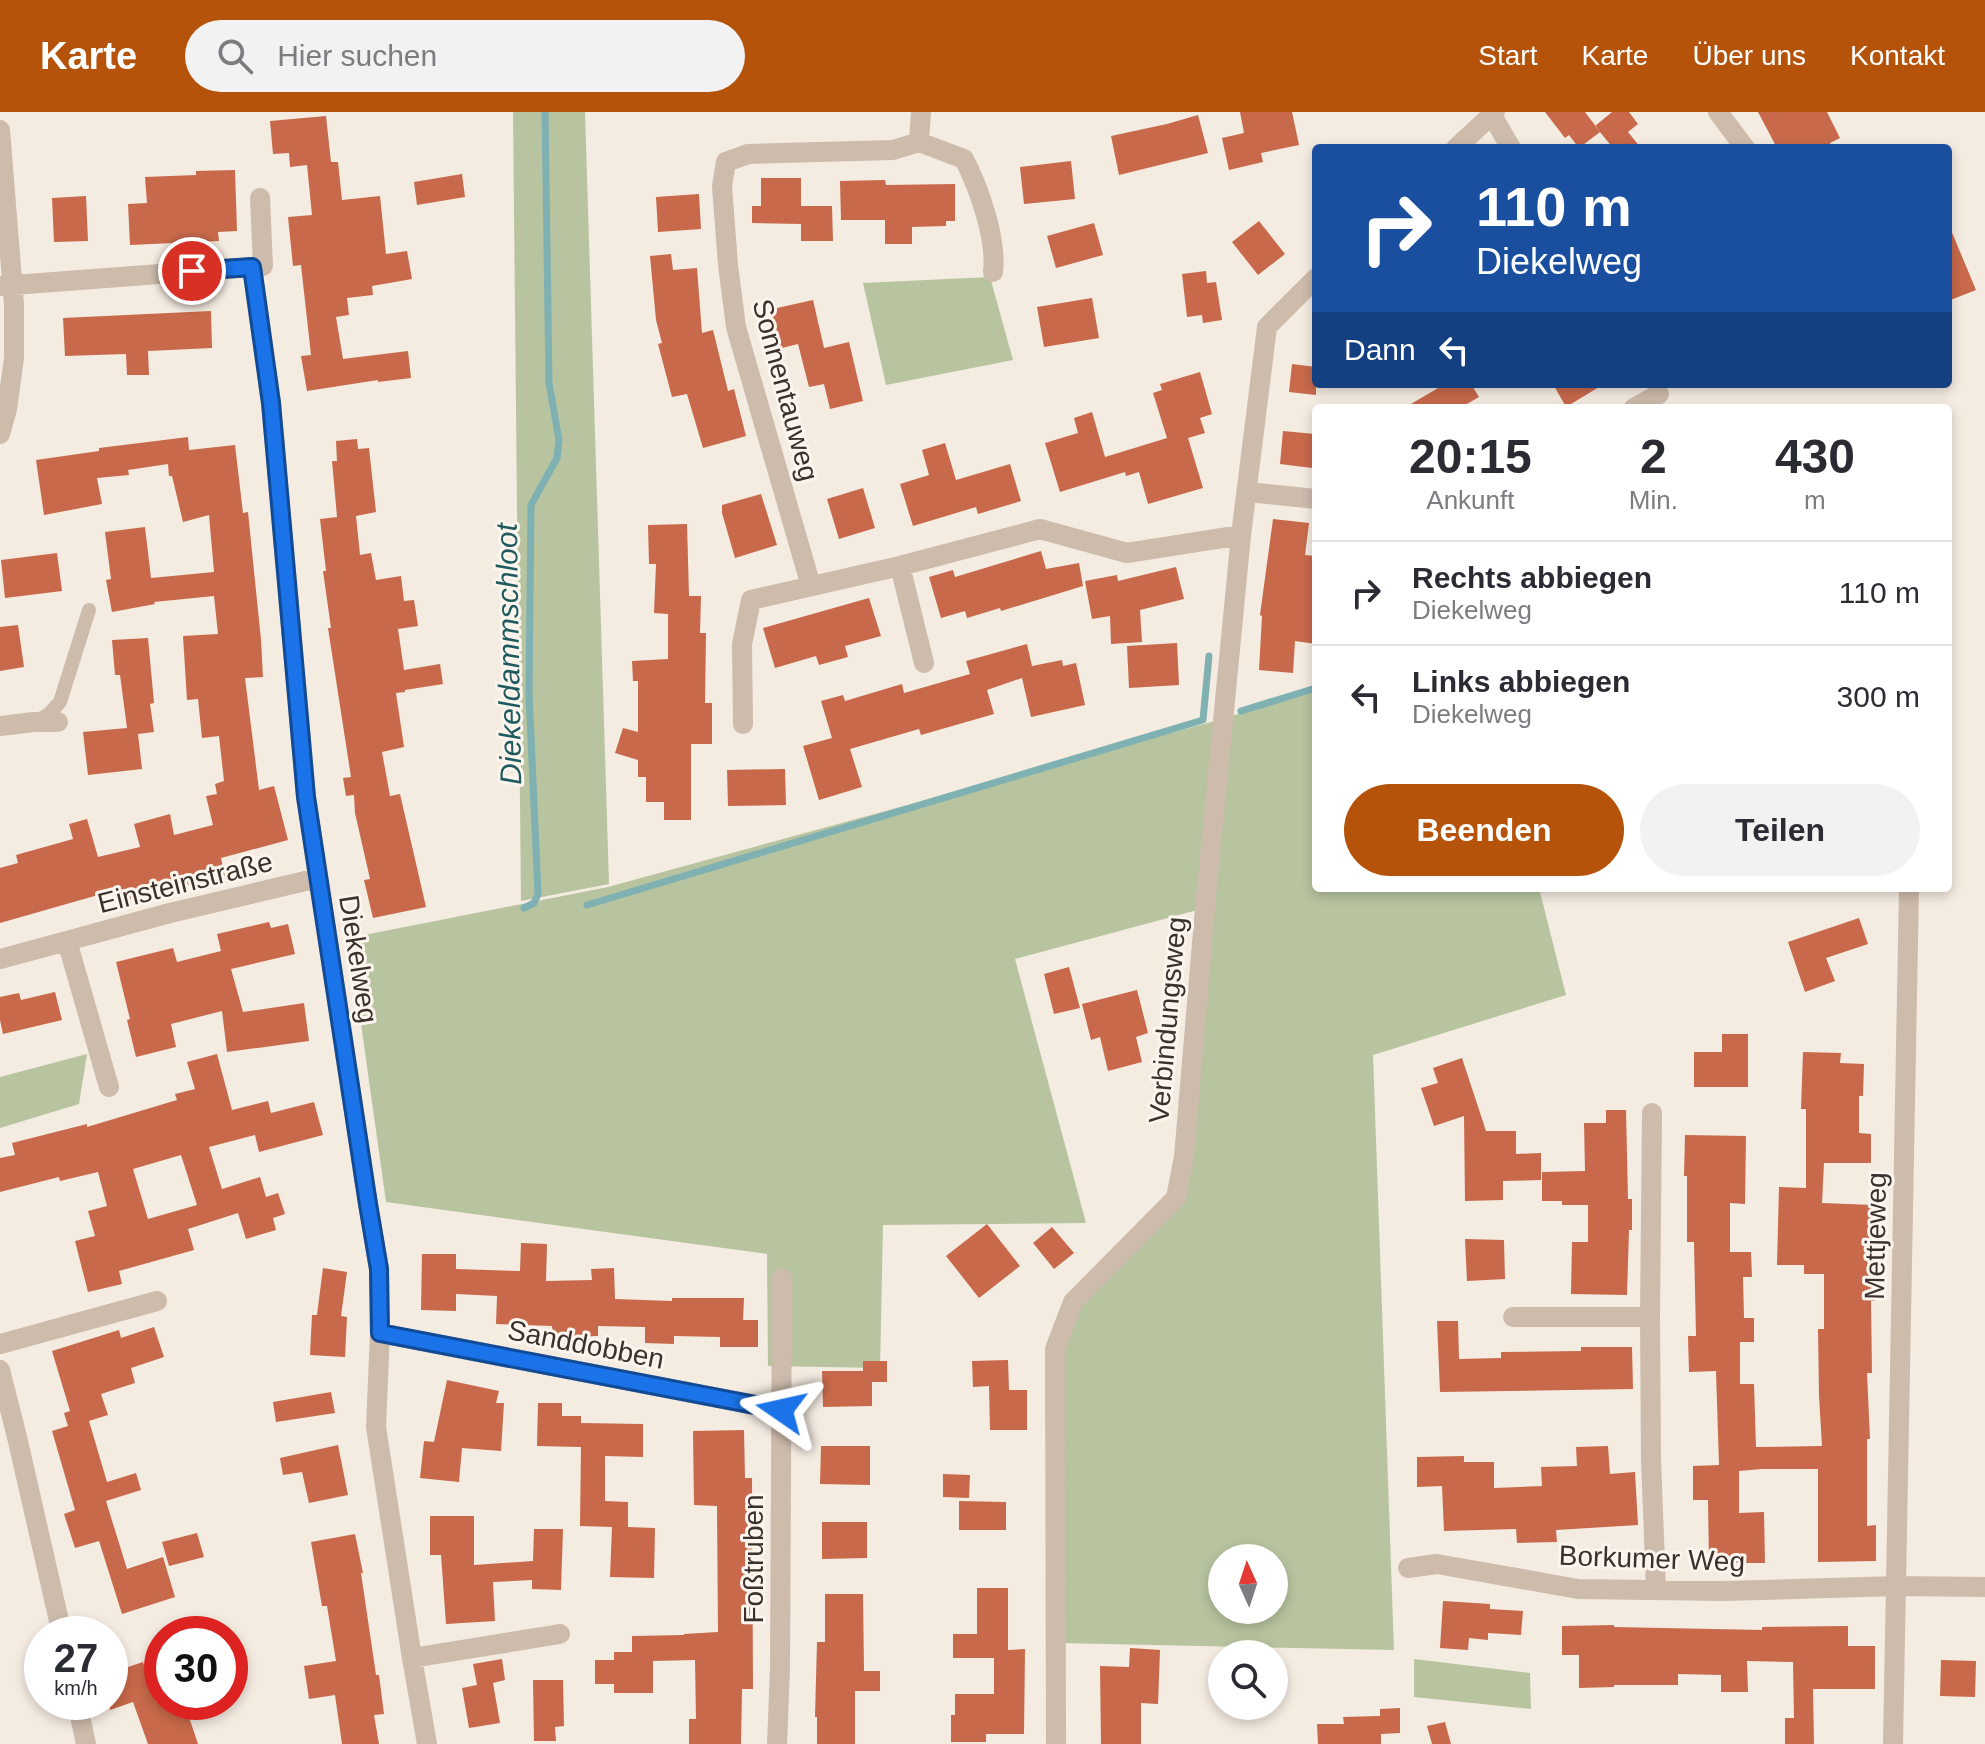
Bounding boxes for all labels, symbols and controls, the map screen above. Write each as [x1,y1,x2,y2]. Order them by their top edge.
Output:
search box [185,20,745,92]
icon: search [213,34,257,78]
text: Karte [40,35,137,77]
text: Hier suchen [277,39,437,72]
text: Start [1478,40,1537,71]
text: Karte [1581,40,1648,71]
text: Über uns [1692,40,1806,71]
text: Kontakt [1850,40,1945,71]
text: 110 m [1476,175,1632,238]
icon: right [1344,176,1448,280]
pin [158,237,226,305]
text: Diekelweg [1476,241,1642,282]
icon: arrive [170,249,214,293]
street label: Sonnentauweg [746,296,825,484]
icon: left [1432,328,1476,372]
text: Dann [1344,333,1416,366]
text: 20:15 [1409,430,1532,483]
text: 2 [1640,430,1667,483]
text: 430 [1775,430,1855,483]
text: Ankunft [1426,485,1514,515]
text: Min. [1629,485,1678,515]
text: m [1804,485,1826,515]
water label: Diekeldammschloot [490,521,527,785]
text: Rechts abbiegen [1412,561,1652,594]
icon: right [1344,571,1388,615]
text: 110 m [1839,576,1920,609]
text: Diekelweg [1412,595,1532,625]
text: Links abbiegen [1412,665,1630,698]
icon: left [1344,675,1388,719]
text: 300 m [1837,680,1920,713]
text: Diekelweg [1412,699,1532,729]
button: Beenden [1344,784,1624,876]
button: Teilen [1640,784,1920,876]
street label: Einsteinstraße [95,846,276,919]
street label: Diekelweg [333,893,384,1025]
street label: Verbindungsweg [1143,916,1192,1125]
street label: Mettjeweg [1859,1172,1892,1300]
street label: Sanddobben [505,1314,667,1375]
position arrow [739,1368,823,1452]
street label: Foßtruben [738,1494,769,1624]
street label: Borkumer Weg [1558,1540,1746,1577]
north arrow [1208,1544,1288,1624]
map controls [1208,1544,1288,1720]
speed limit sign: 30 [144,1616,248,1720]
text: 27 [54,1636,98,1680]
button: search [1208,1640,1288,1720]
text: km/h [54,1677,98,1699]

